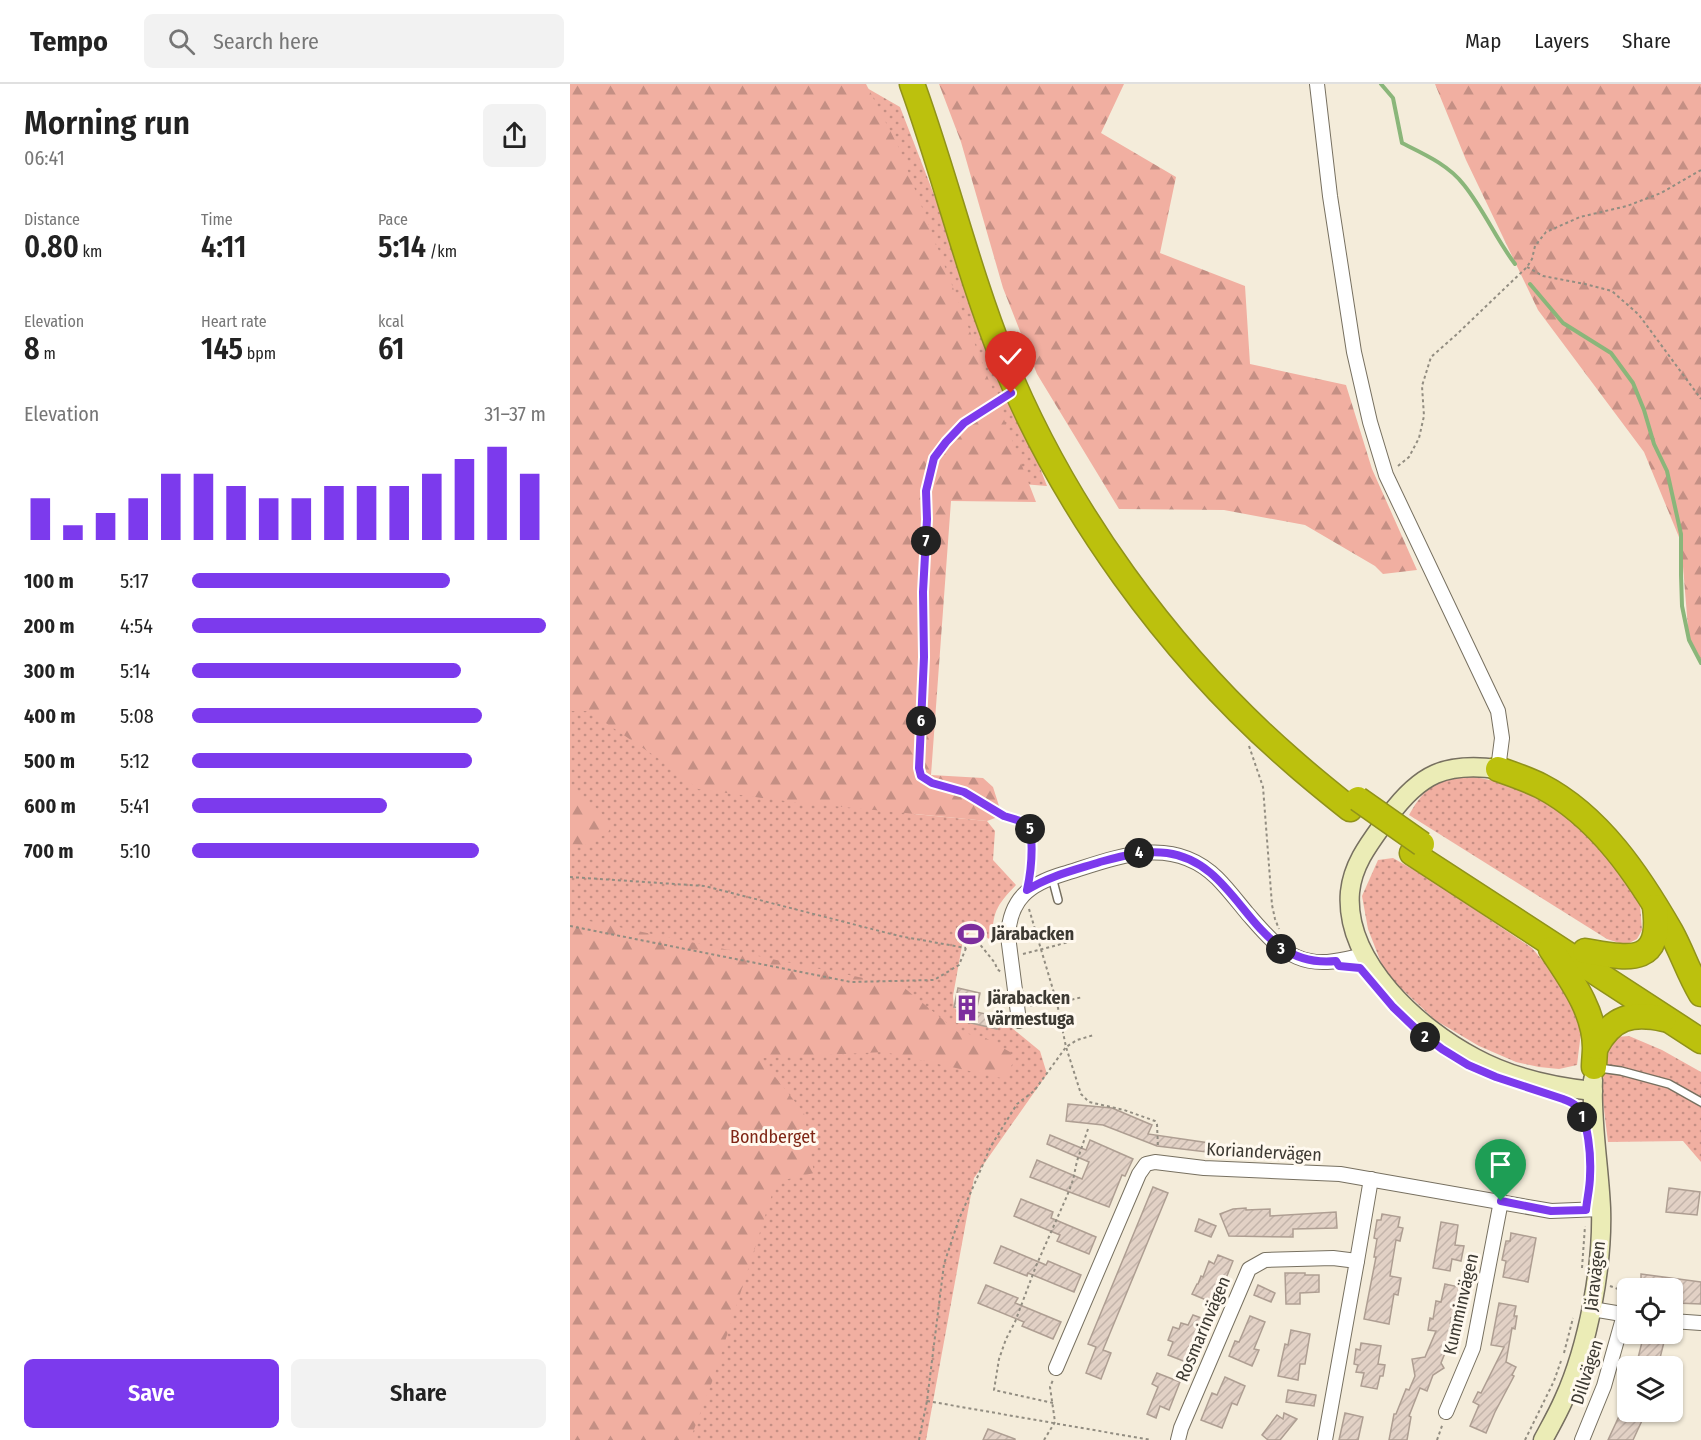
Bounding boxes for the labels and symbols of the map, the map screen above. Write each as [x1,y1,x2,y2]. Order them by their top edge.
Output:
pin [985,331,1036,393]
pin: 7 [911,526,941,556]
pin: 6 [906,706,936,736]
pin: 5 [1015,814,1045,844]
pin: 4 [1124,838,1154,868]
sports icon: Järabacken [956,919,986,949]
place label: Järabacken [990,923,1074,945]
pin: 3 [1266,934,1296,964]
place label: Järabacken värmestuga [986,987,1075,1030]
building icon: Järabacken värmestuga [952,993,982,1023]
pin: 2 [1410,1022,1440,1052]
pin: 1 [1567,1102,1597,1132]
park label: Bondberget [730,1126,816,1148]
street label: Koriandervägen [1206,1138,1322,1166]
pin [1475,1139,1526,1201]
street label: Järavägen [1580,1239,1610,1313]
street label: Kumminvägen [1439,1251,1483,1357]
street label: Rosmarinvägen [1171,1273,1235,1385]
street label: Dillvägen [1566,1337,1608,1407]

